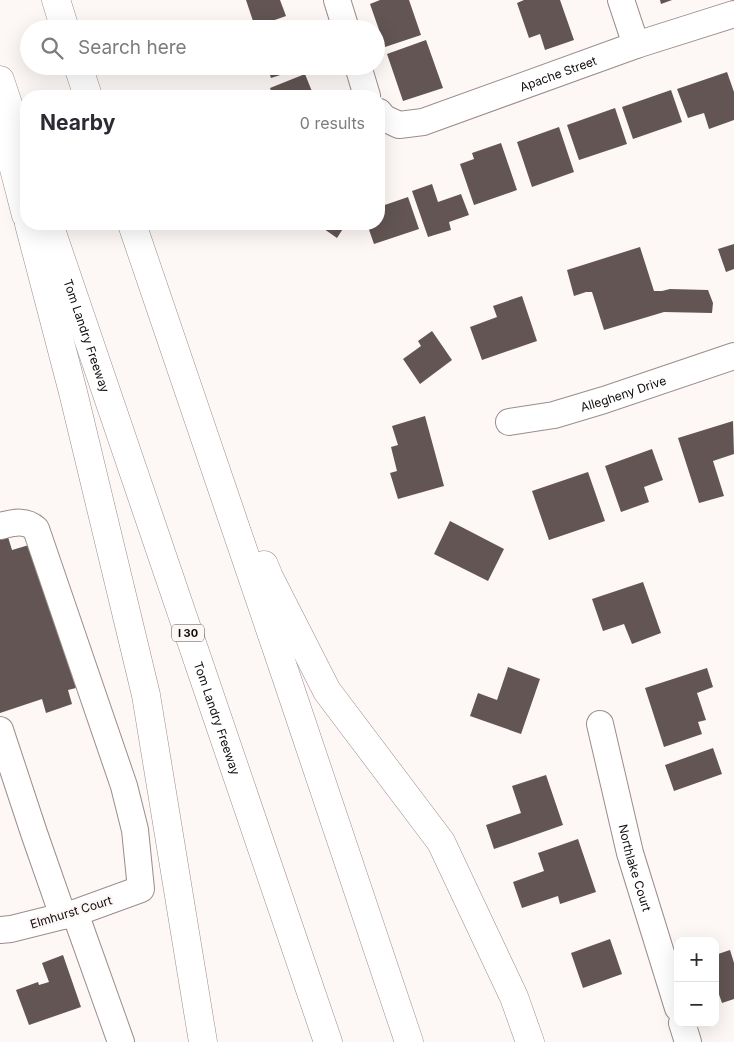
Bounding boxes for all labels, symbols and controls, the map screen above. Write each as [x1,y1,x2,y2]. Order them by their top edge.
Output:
search box [20,20,385,75]
icon: search [38,34,66,62]
text: Search here [78,36,187,59]
street label: Apache Street [517,52,598,94]
text: Nearby [40,110,115,135]
text: 0 results [300,113,365,133]
street label: Tom Landry Freeway [61,277,113,395]
street label: Allegheny Drive [578,372,668,414]
road number: I 30 [172,624,204,641]
street label: Tom Landry Freeway [191,659,244,777]
street label: Northlake Court [616,823,655,913]
street label: Elmhurst Court [28,892,114,932]
map controls [674,937,719,1027]
button: + [674,937,719,982]
button: − [674,982,719,1027]

